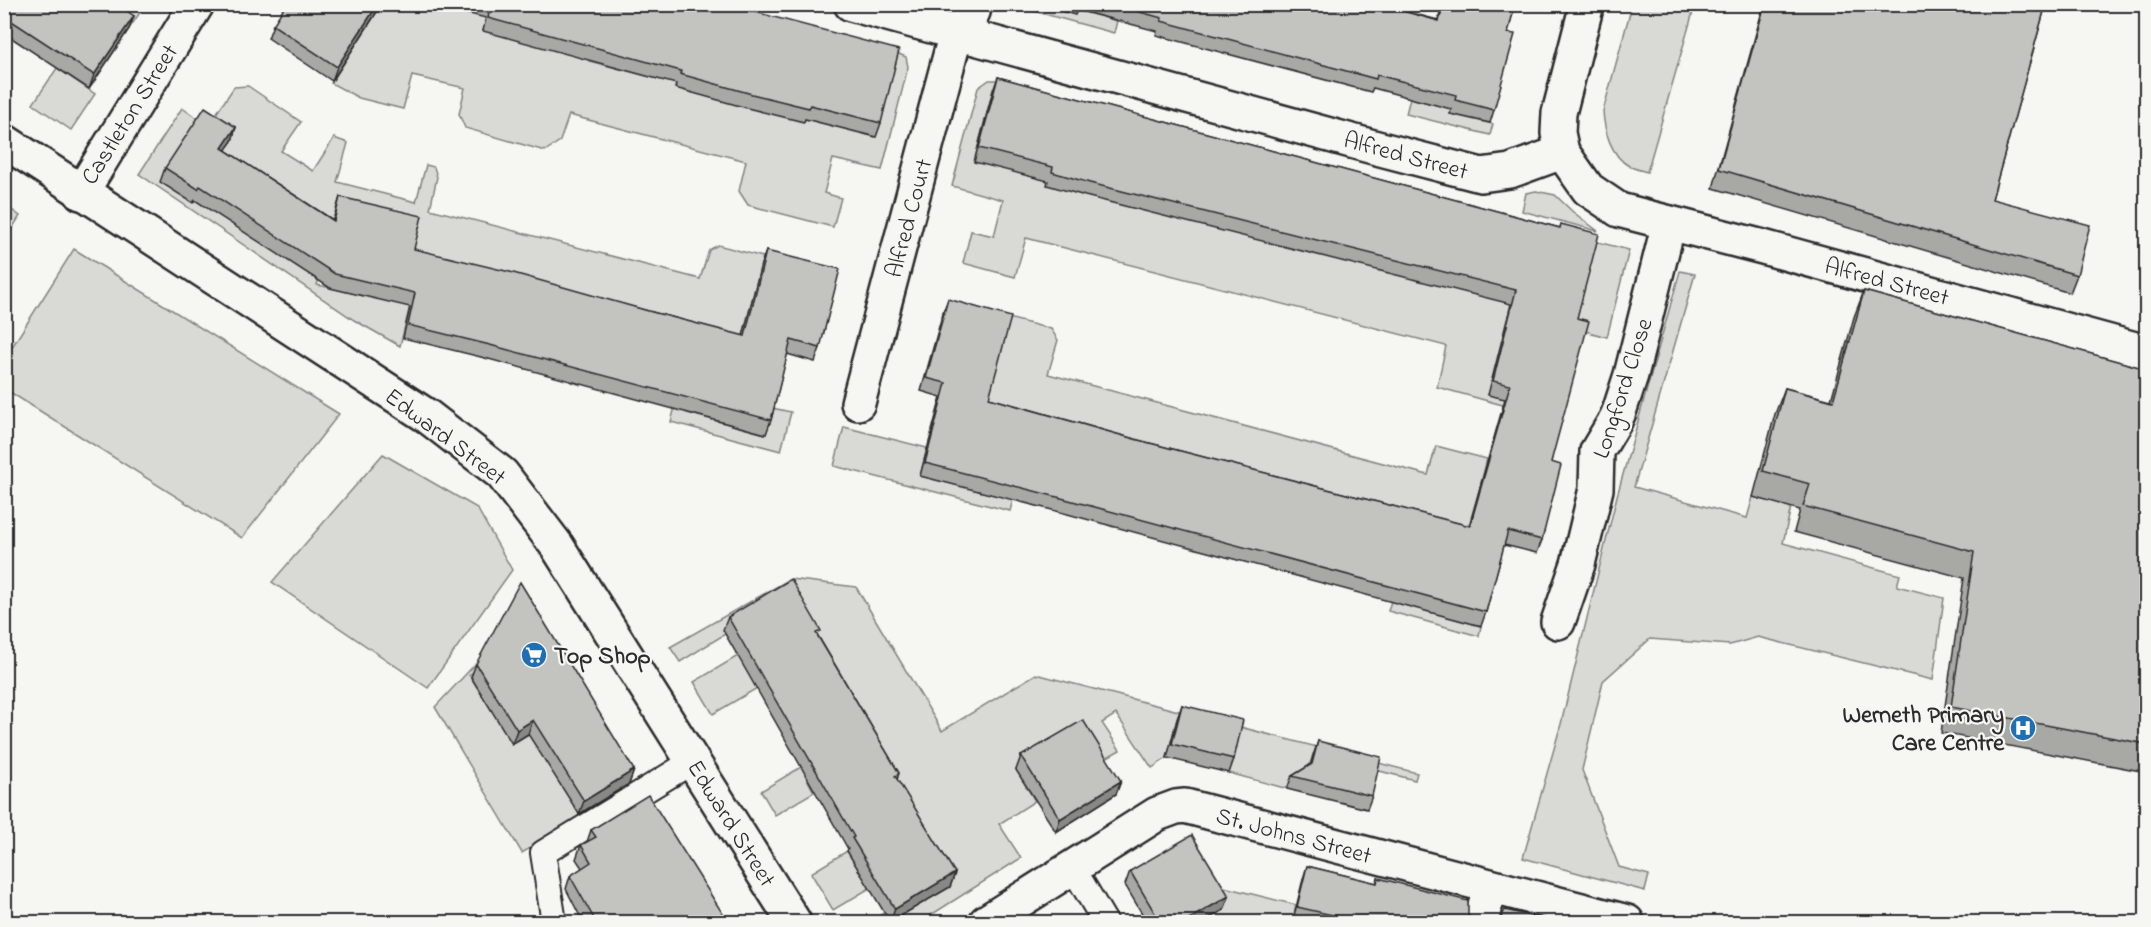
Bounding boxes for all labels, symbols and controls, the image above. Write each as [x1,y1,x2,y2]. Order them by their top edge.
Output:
street label: Castleton Street [74,38,188,192]
street label: Alfred Street [1339,124,1471,191]
street label: Alfred Court [878,155,943,282]
street label: Alfred Street [1820,250,1952,317]
street label: Longford Close [1585,314,1664,463]
street label: Edward Street [376,381,513,495]
supermarket icon: Top Shop [519,640,549,670]
place label: Top Shop [554,640,651,675]
place label: Werneth Primary Care Centre [1843,699,2005,762]
hospital icon: Werneth Primary Care Centre [2008,713,2038,743]
street label: Edward Street [677,754,783,895]
street label: St. Johns Street [1212,800,1375,875]

